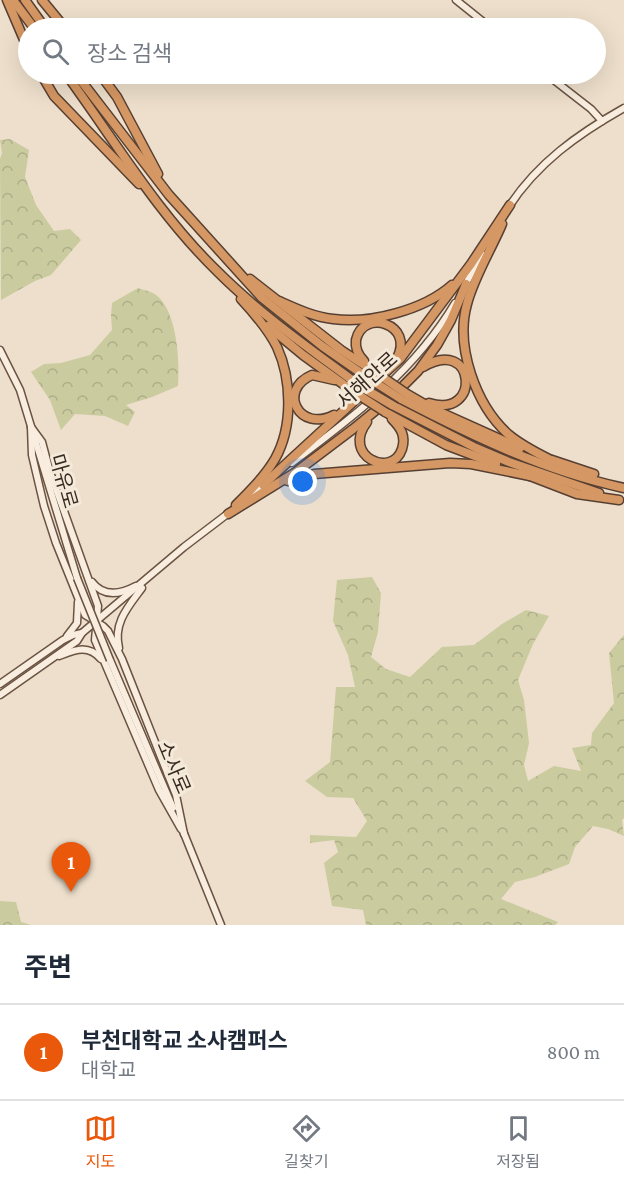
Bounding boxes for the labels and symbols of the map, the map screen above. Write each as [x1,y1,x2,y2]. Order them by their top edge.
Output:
street label: 서해안로 [332,347,402,413]
street label: 마유로 [46,451,82,511]
your location [288,467,317,496]
street label: 소사로 [153,737,195,797]
pin: 1 [52,842,90,892]

